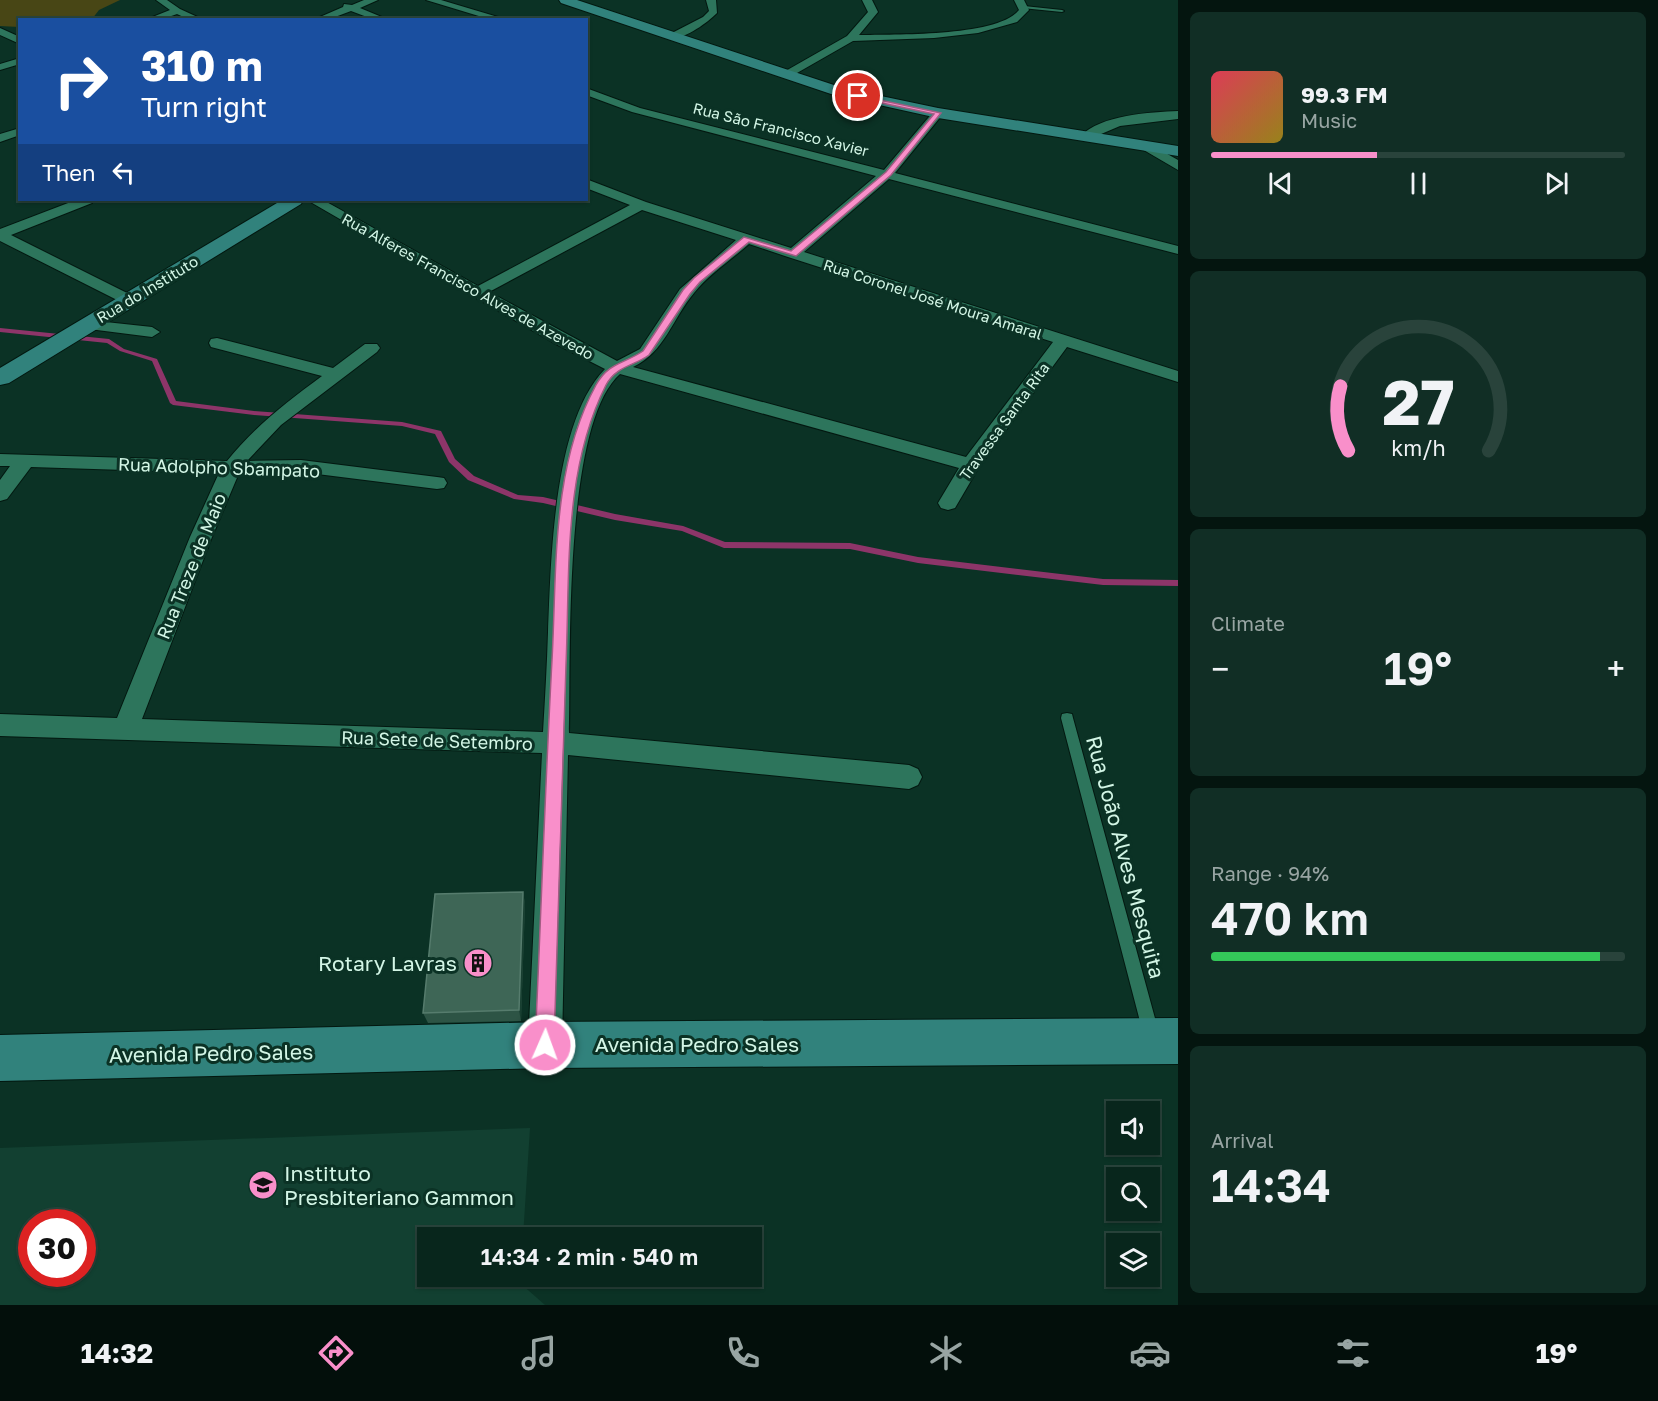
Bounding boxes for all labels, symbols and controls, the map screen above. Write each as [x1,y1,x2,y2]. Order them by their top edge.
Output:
text: 310 m [141,40,263,90]
icon: right [42,42,120,120]
pin [832,70,883,121]
icon: arrive [841,79,874,112]
text: 99.3 FM [1301,81,1388,108]
text: Turn right [141,91,267,123]
street label: Rua São Francisco Xavier [691,98,871,160]
text: Music [1301,108,1357,132]
icon: left [107,156,140,189]
text: Then [42,159,95,186]
icon: previous [1264,167,1297,200]
icon: pause [1402,167,1435,200]
icon: next [1540,167,1573,200]
street label: Rua Alferes Francisco Alves de Azevedo [339,209,597,363]
street label: Rua do Instituto [93,252,201,326]
street label: Rua Coronel José Moura Amaral [821,255,1045,343]
street label: Travessa Santa Rita [955,359,1053,483]
text: 27 [1382,364,1454,439]
text: km/h [1391,435,1445,461]
street label: Rua Adolpho Sbampato [118,452,320,482]
street label: Rua Treze de Maio [152,490,230,642]
text: Climate [1211,611,1285,635]
text: 19° [1384,641,1452,695]
text: − [1211,649,1229,688]
text: + [1607,649,1625,688]
street label: Rua Sete de Setembro [341,726,533,754]
street label: Rua João Alves Mesquita [1081,733,1171,981]
text: Range · 94% [1211,861,1329,885]
text: 470 km [1211,891,1369,945]
building icon: Rotary Lavras [462,947,494,979]
place label: Rotary Lavras [318,950,457,976]
position arrow [513,1013,577,1077]
street label: Avenida Pedro Sales [595,1031,799,1057]
street label: Avenida Pedro Sales [109,1038,313,1068]
map controls [1106,1101,1160,1287]
button: sound [1106,1101,1160,1155]
text: Arrival [1211,1128,1274,1152]
text: 14:34 [1211,1158,1331,1212]
place label: Instituto Presbiteriano Gammon [284,1160,514,1210]
button: search [1106,1167,1160,1221]
school or university icon: Instituto Presbiteriano Gammon [247,1169,279,1201]
speed limit sign: 30 [18,1209,96,1287]
button: layers [1106,1233,1160,1287]
text: 14:34 · 2 min · 540 m [481,1243,698,1270]
icon: directions [315,1332,357,1374]
icon: music [518,1332,560,1374]
icon: phone [722,1332,764,1374]
icon: climate [925,1332,967,1374]
icon: car [1129,1332,1171,1374]
icon: filters [1332,1332,1374,1374]
text: 14:32 [81,1337,153,1369]
text: 19° [1536,1337,1577,1369]

